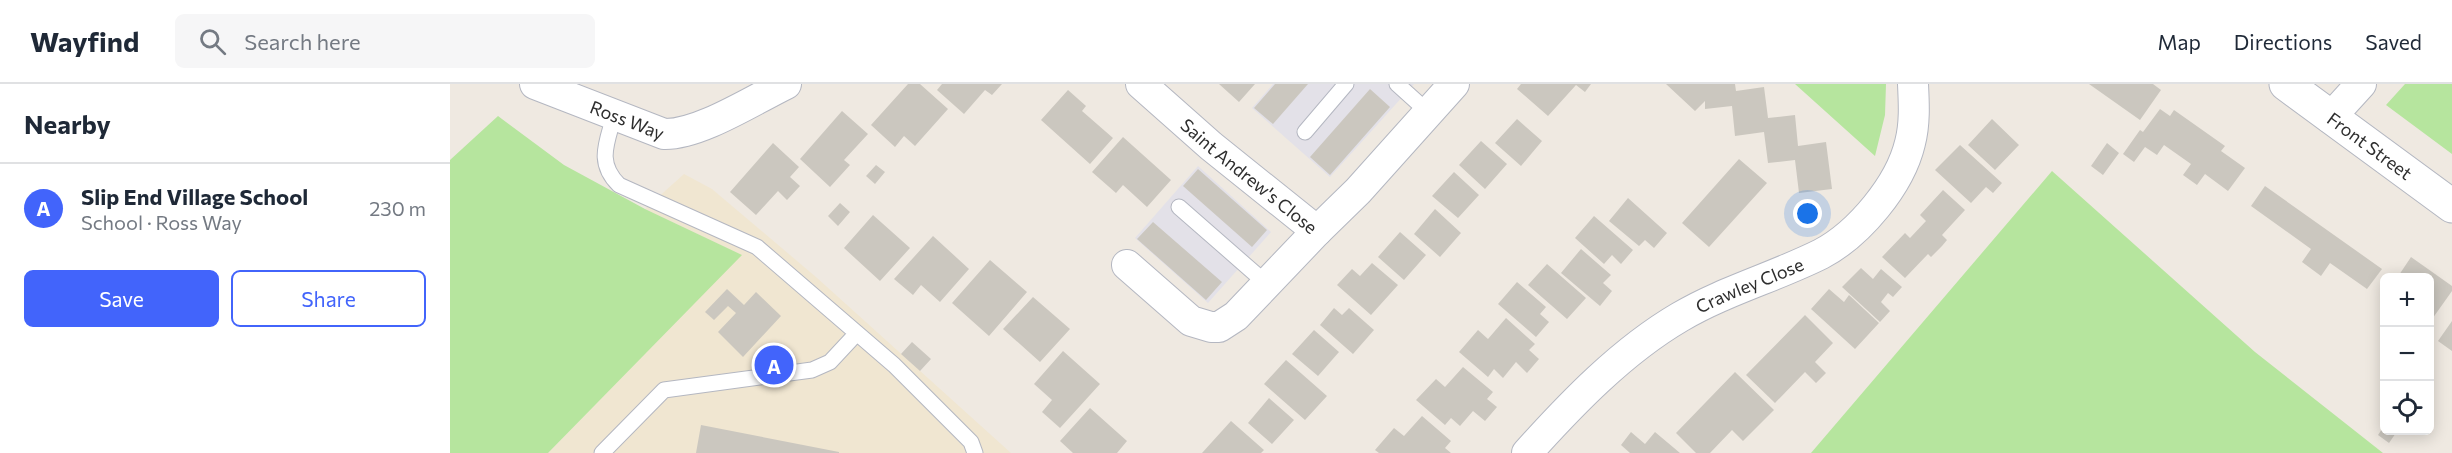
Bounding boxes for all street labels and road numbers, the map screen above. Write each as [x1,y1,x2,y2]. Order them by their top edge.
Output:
street label: Ross Way [587,95,668,144]
street label: Front Street [2323,107,2417,184]
street label: Saint Andrew's Close [1176,114,1322,238]
street label: Crawley Close [1692,253,1807,318]

